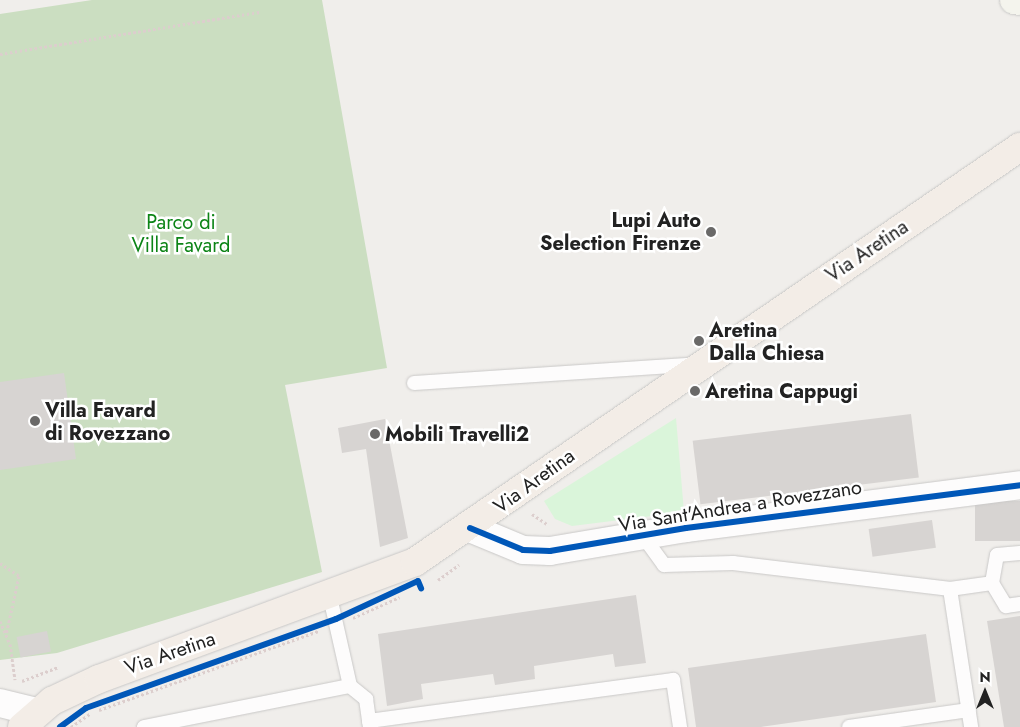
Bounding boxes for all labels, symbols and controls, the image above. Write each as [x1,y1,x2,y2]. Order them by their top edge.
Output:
place label: Lupi Auto Selection Firenze [540,208,701,255]
park label: Parco di Villa Favard [132,211,230,258]
street label: Via Aretina [821,215,913,287]
marker: Lupi Auto Selection Firenze [705,226,717,238]
place label: Aretina Dalla Chiesa [709,318,824,365]
marker: Aretina Dalla Chiesa [693,335,705,347]
place label: Aretina Cappugi [705,379,858,403]
marker: Aretina Cappugi [689,385,701,397]
place label: Villa Favard di Rovezzano [45,398,170,445]
marker: Villa Favard di Rovezzano [29,415,41,427]
place label: Mobili Travelli2 [385,422,529,446]
marker: Mobili Travelli2 [369,428,381,440]
street label: Via Aretina [489,444,579,518]
street label: Via Sant'Andrea a Rovezzano [617,475,863,537]
street label: Via Aretina [122,626,218,680]
north arrow [960,667,1010,717]
text: N [979,667,991,687]

